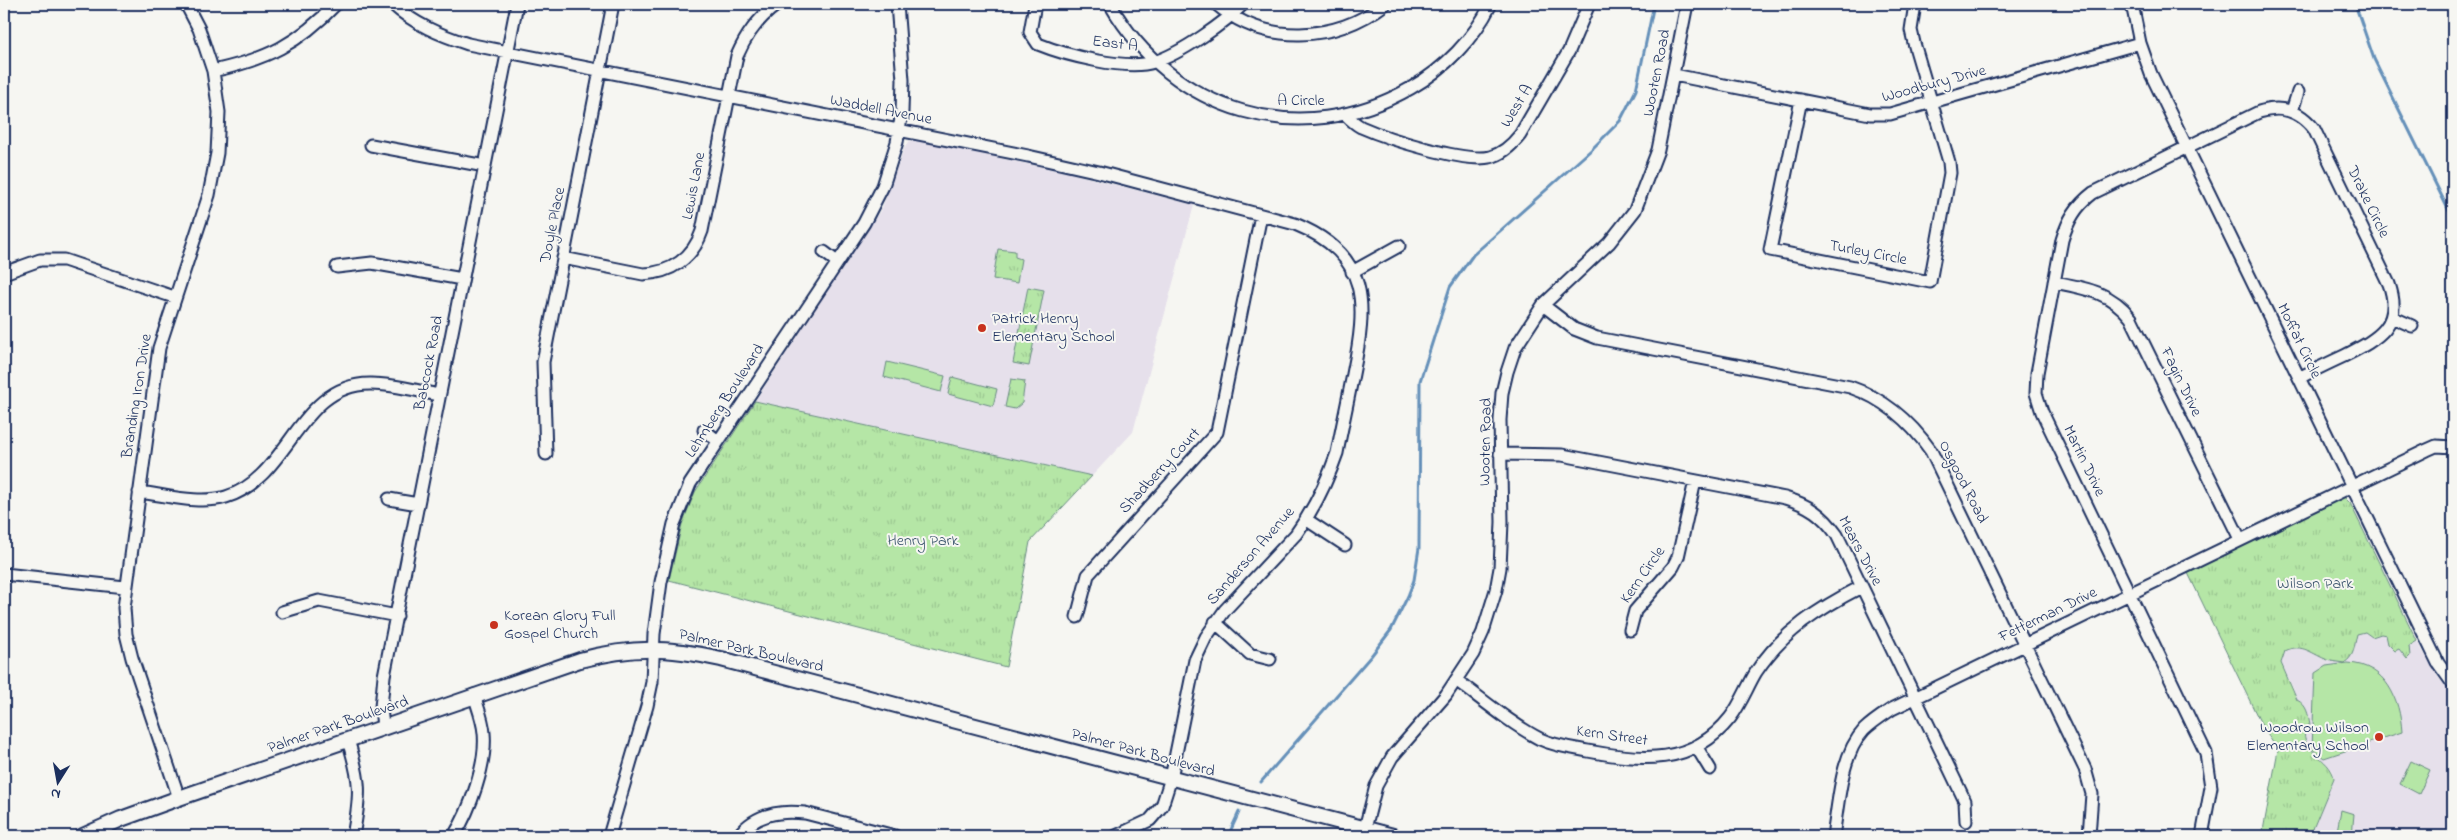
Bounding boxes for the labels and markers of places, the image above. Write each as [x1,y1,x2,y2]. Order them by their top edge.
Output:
place label: Patrick Henry Elementary School [992,307,1115,349]
marker: Patrick Henry Elementary School [976,322,988,334]
place label: Korean Glory Full Gospel Church [504,604,616,646]
marker: Korean Glory Full Gospel Church [488,619,500,631]
place label: Woodrow Wilson Elementary School [2246,716,2369,758]
marker: Woodrow Wilson Elementary School [2373,731,2385,743]

